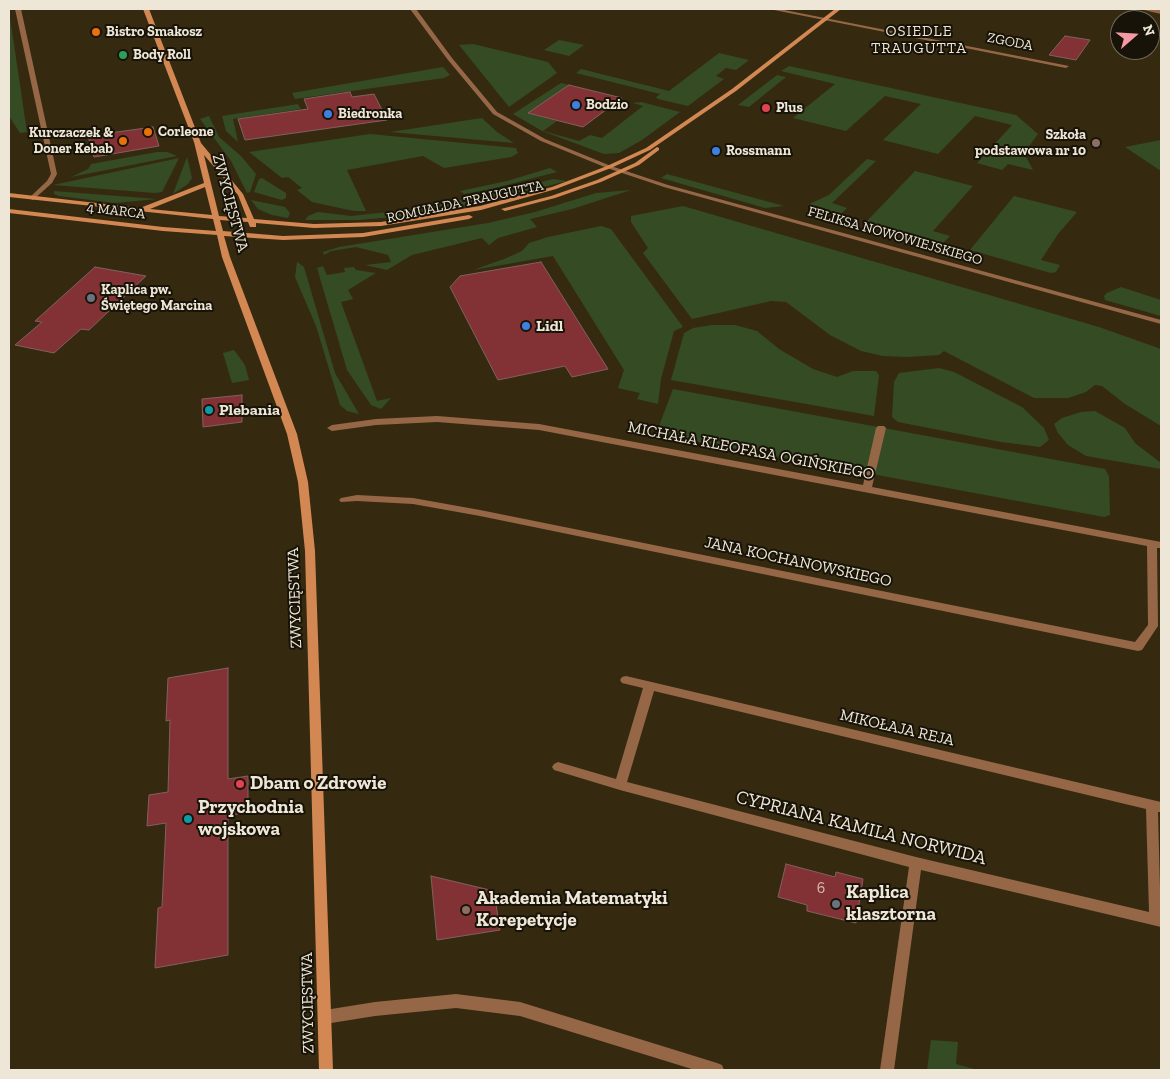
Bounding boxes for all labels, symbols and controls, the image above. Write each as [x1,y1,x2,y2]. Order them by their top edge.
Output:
north arrow [1110,10,1160,60]
text: N [1139,22,1158,38]
district label: OSIEDLE TRAUGUTTA [870,23,968,58]
place label: Bistro Smakosz [106,24,202,40]
marker: Bistro Smakosz [90,26,102,38]
street label: ZGODA [986,29,1034,55]
place label: Body Roll [133,47,191,63]
marker: Body Roll [117,49,129,61]
place label: Bodzio [586,97,628,113]
marker: Bodzio [570,99,582,111]
place label: Plus [776,100,803,116]
marker: Plus [760,102,772,114]
place label: Biedronka [338,106,402,122]
marker: Biedronka [322,108,334,120]
place label: Corleone [158,124,214,140]
place label: Kurczaczek & Doner Kebab [29,125,113,158]
marker: Corleone [142,126,154,138]
place label: Szkoła podstawowa nr 10 [975,127,1086,160]
marker: Kurczaczek & Doner Kebab [117,135,129,147]
marker: Szkoła podstawowa nr 10 [1090,137,1102,149]
place label: Rossmann [726,143,791,159]
marker: Rossmann [710,145,722,157]
street label: ZWYCIĘSTWA [208,152,252,254]
street label: ROMUALDA TRAUGUTTA [385,177,545,227]
street label: 4 MARCA [86,199,146,223]
street label: FELIKSA NOWOWIEJSKIEGO [806,203,984,269]
place label: Kaplica pw. Świętego Marcina [101,282,212,314]
marker: Kaplica pw. Świętego Marcina [85,292,97,304]
place label: Lidl [536,316,563,336]
marker: Lidl [520,320,532,332]
place label: Plebania [219,400,280,420]
marker: Plebania [203,404,215,416]
street label: MICHAŁA KLEOFASA OGIŃSKIEGO [626,418,876,484]
street label: JANA KOCHANOWSKIEGO [703,533,893,591]
street label: ZWYCIĘSTWA [284,547,306,649]
street label: MIKOŁAJA REJA [838,706,956,750]
place label: Dbam o Zdrowie [250,773,386,795]
marker: Dbam o Zdrowie [234,778,246,790]
street label: CYPRIANA KAMILA NORWIDA [733,786,989,870]
place label: Przychodnia wojskowa [198,797,304,841]
marker: Przychodnia wojskowa [182,813,194,825]
house number: 6 [817,878,825,898]
place label: Kaplica klasztorna [846,882,936,926]
place label: Akademia Matematyki Korepetycje [476,888,668,932]
marker: Kaplica klasztorna [830,898,842,910]
marker: Akademia Matematyki Korepetycje [460,904,472,916]
street label: ZWYCIĘSTWA [298,952,318,1054]

